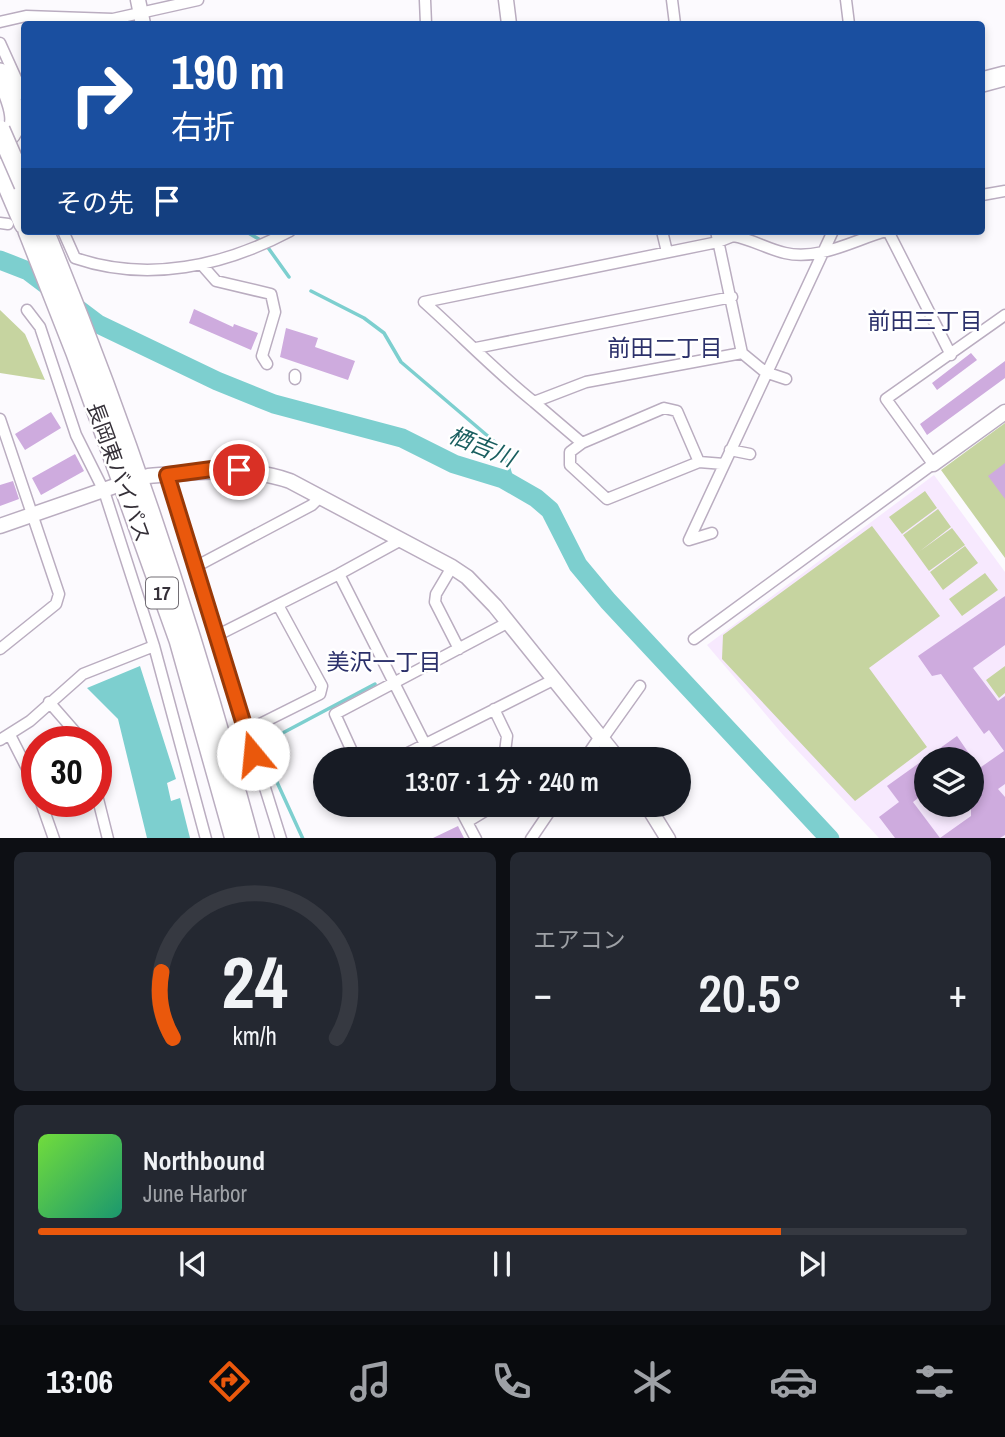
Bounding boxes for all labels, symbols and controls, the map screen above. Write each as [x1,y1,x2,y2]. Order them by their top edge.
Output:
text: 190 m [171,38,285,104]
icon: right [56,49,147,140]
text: 右折 [171,105,235,148]
icon: arrive [148,182,186,220]
text: その先 [56,185,134,220]
district label: 前田三丁目 [868,305,983,336]
district label: 前田二丁目 [608,332,723,363]
street label: 長岡東バイパス [80,398,158,546]
water label: 栖吉川 [444,419,523,474]
pin [209,440,269,500]
icon: arrive [220,451,258,489]
road number: 17 [146,578,178,608]
district label: 美沢一丁目 [327,646,442,677]
position arrow [216,717,290,791]
speed limit sign: 30 [21,726,112,817]
map controls [914,747,984,817]
button: layers [914,747,984,817]
text: 13:07 · 1 分 · 240 m [405,764,599,799]
text: エアコン [534,924,626,955]
text: 24 [222,933,288,1031]
text: 20.5° [698,958,802,1028]
text: − [534,968,552,1019]
text: + [949,968,967,1019]
text: km/h [233,1018,277,1052]
text: Northbound [143,1143,265,1178]
text: June Harbor [143,1178,247,1209]
icon: previous [174,1245,212,1283]
icon: pause [483,1245,521,1283]
icon: next [793,1245,831,1283]
icon: directions [205,1357,254,1406]
icon: music [346,1357,395,1406]
icon: phone [487,1357,536,1406]
icon: climate [628,1357,677,1406]
icon: car [769,1357,818,1406]
icon: filters [910,1357,959,1406]
text: 13:06 [46,1360,113,1403]

